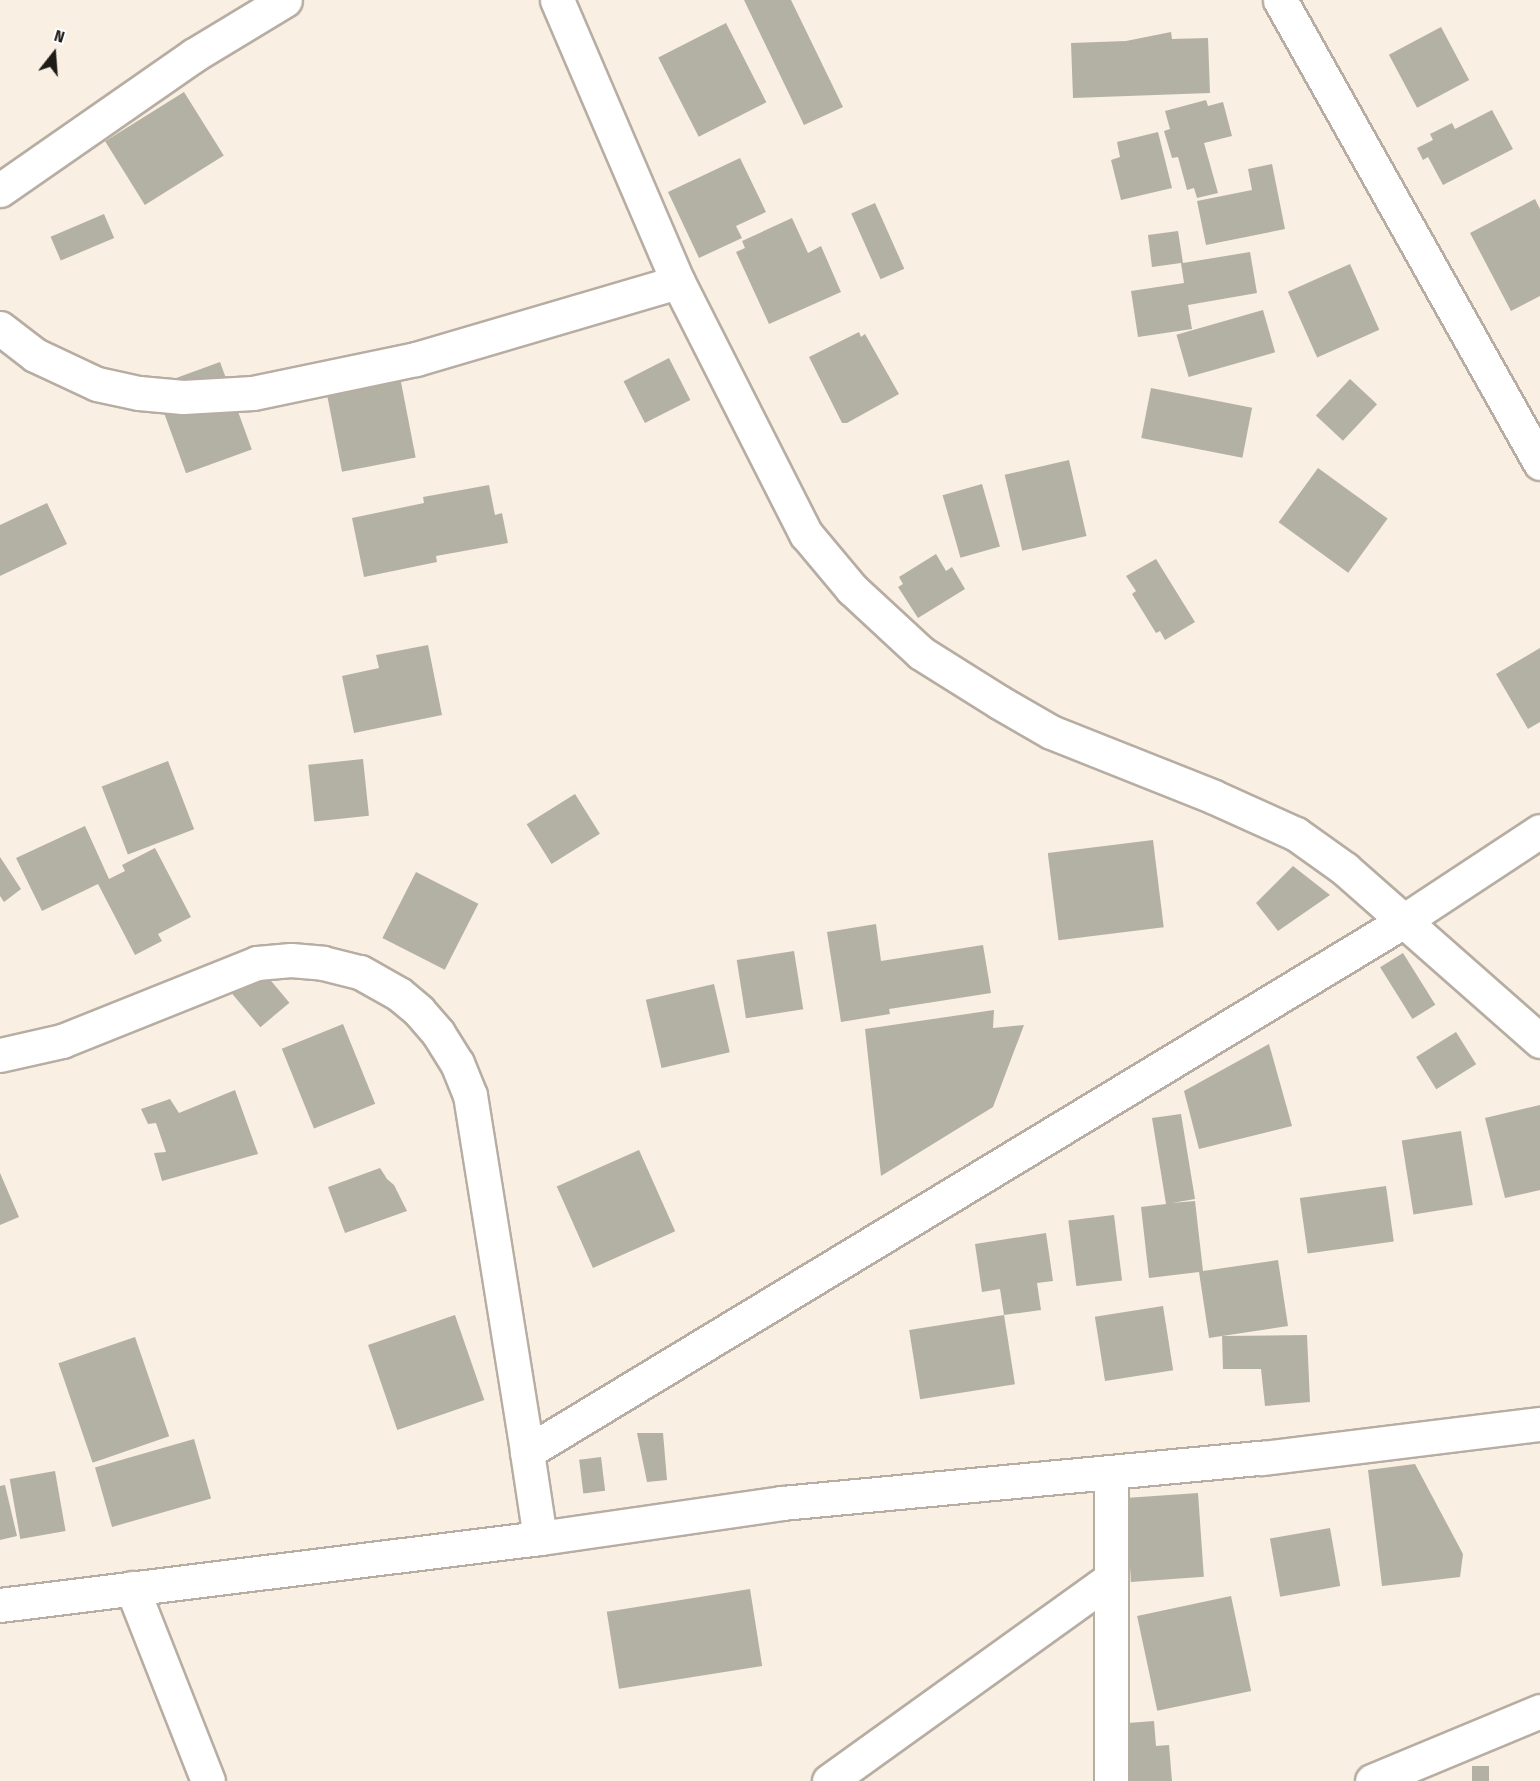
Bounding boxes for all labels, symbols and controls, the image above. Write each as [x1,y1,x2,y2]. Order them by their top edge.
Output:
north arrow [24,24,84,84]
text: N [52,26,67,47]

